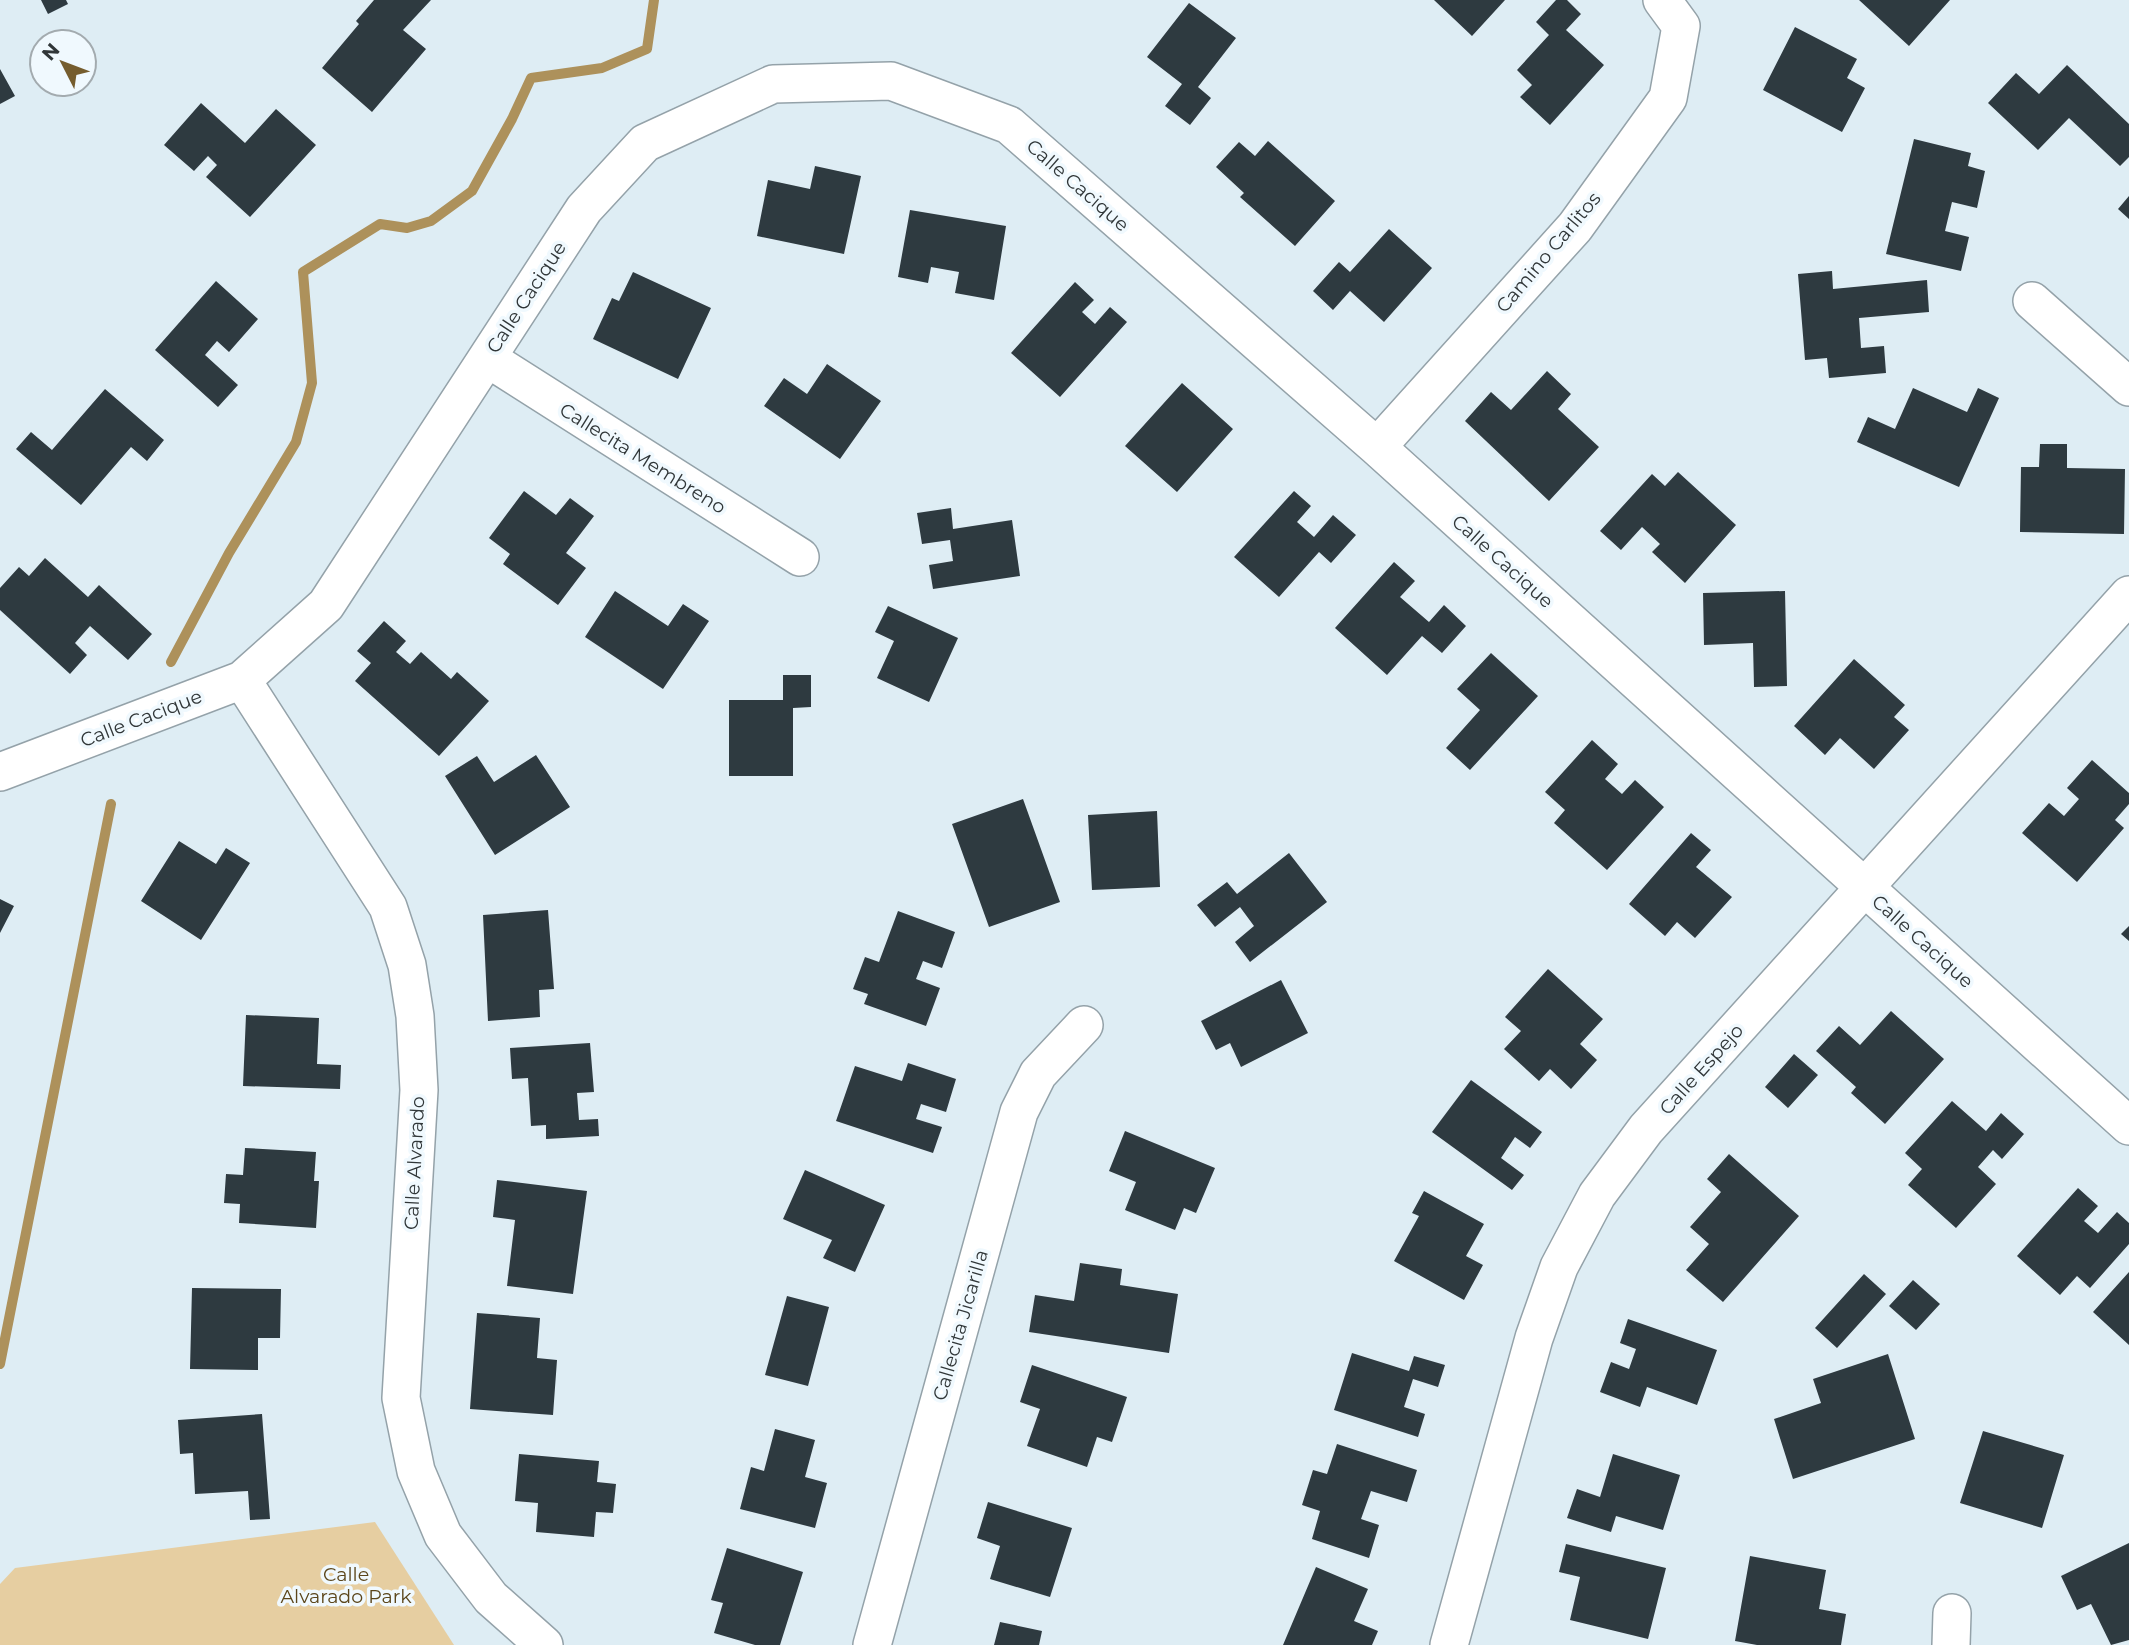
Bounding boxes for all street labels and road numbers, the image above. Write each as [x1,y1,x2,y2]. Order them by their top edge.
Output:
street label: Calle Cacique [1022,135,1134,236]
street label: Camino Carlitos [1491,187,1605,317]
street label: Calle Cacique [482,237,571,357]
street label: Callecita Membreno [555,398,730,519]
street label: Calle Cacique [1447,510,1558,613]
street label: Calle Cacique [77,685,205,752]
street label: Calle Cacique [1867,890,1978,993]
street label: Calle Espejo [1655,1019,1748,1120]
street label: Calle Alvarado [400,1095,429,1231]
street label: Callecita Jicarilla [928,1247,993,1403]

